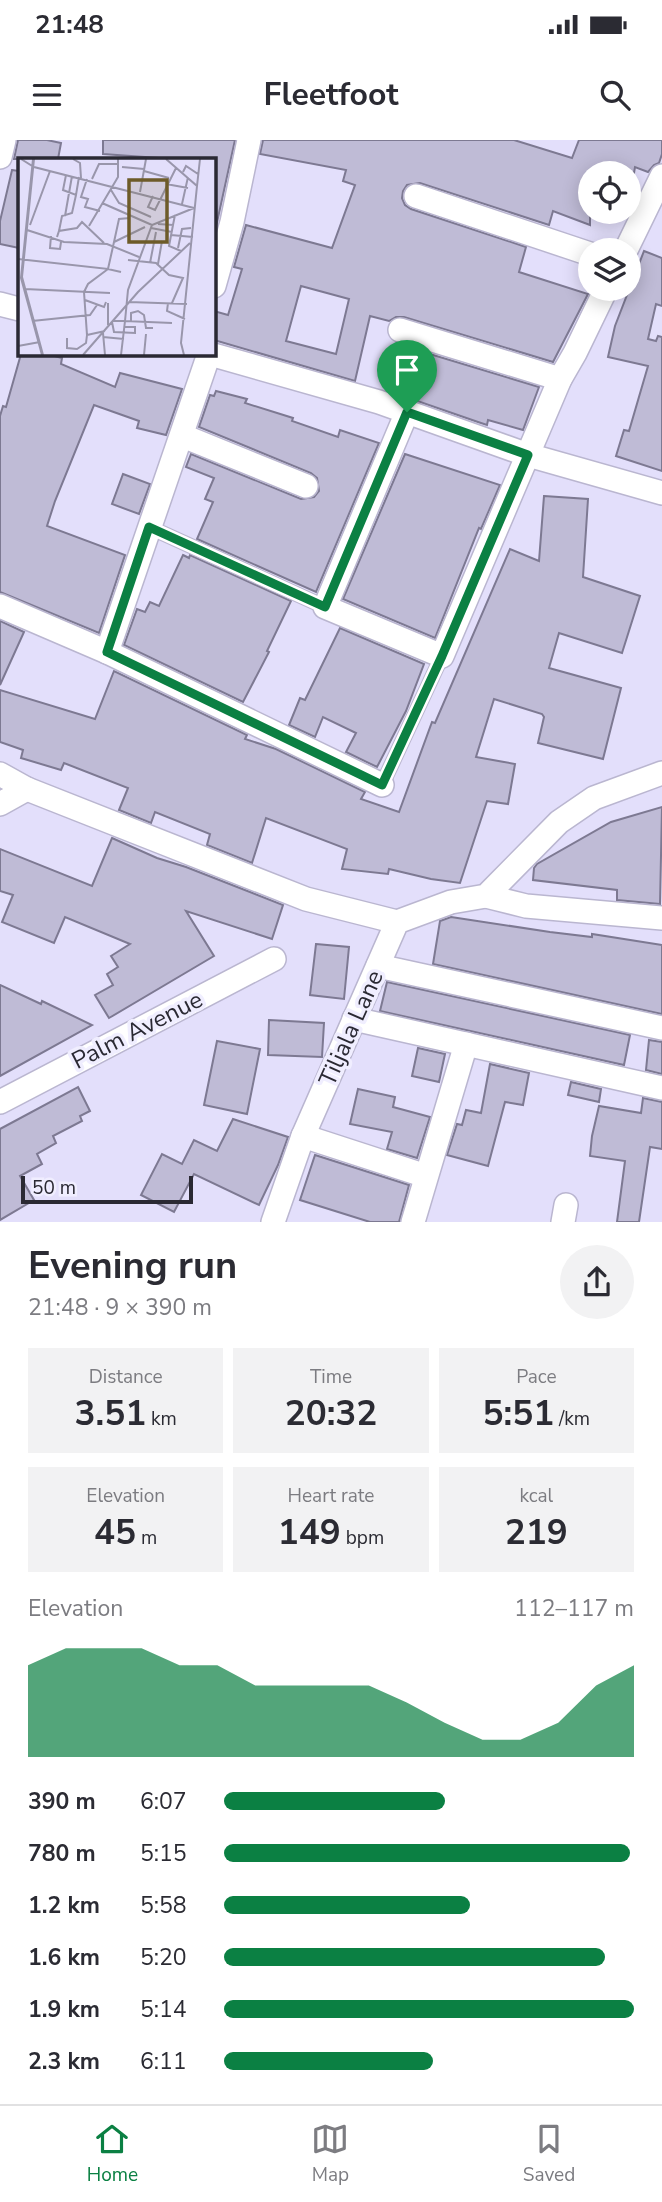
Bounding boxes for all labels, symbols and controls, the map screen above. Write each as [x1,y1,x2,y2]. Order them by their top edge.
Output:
text: 21:48 [35,7,104,42]
text: Fleetfoot [263,73,399,116]
icon: menu [28,76,66,114]
icon: search [596,76,634,114]
inset map [18,158,215,355]
map controls [578,161,641,301]
button: locate [578,161,641,224]
button: layers [578,238,641,301]
pin [377,340,437,412]
icon: arrive [388,351,426,389]
street label: Tiljala Lane [311,965,391,1091]
street label: Palm Avenue [66,983,208,1077]
scale bar [21,1173,192,1205]
text: 50 m [32,1175,76,1201]
text: Evening run [28,1240,237,1291]
button: share [560,1245,634,1319]
text: 21:48 · 9 × 390 m [28,1292,212,1323]
text: Distance [89,1364,163,1390]
text: Time [310,1364,352,1390]
text: Pace [516,1364,557,1390]
text: 3.51 [74,1390,146,1437]
text: 20:32 [285,1390,377,1437]
text: 5:51 [482,1390,554,1437]
text: km [146,1406,177,1432]
text: /km [554,1406,590,1432]
text: Elevation [86,1483,165,1509]
text: Heart rate [288,1483,374,1509]
text: kcal [519,1483,553,1509]
text: 45 [94,1509,136,1556]
text: 149 [278,1509,341,1556]
text: 219 [505,1509,568,1556]
text: m [136,1525,157,1551]
text: bpm [341,1525,384,1551]
text: Elevation [28,1593,123,1624]
text: 112–117 m [514,1593,634,1624]
text: 390 m [28,1786,96,1817]
text: 6:07 [140,1786,187,1817]
text: 780 m [28,1838,96,1869]
text: 5:15 [140,1838,187,1869]
text: 1.2 km [28,1890,100,1921]
text: 5:58 [140,1890,187,1921]
text: 1.6 km [28,1942,100,1973]
text: 5:20 [140,1942,187,1973]
text: 1.9 km [28,1994,100,2025]
text: 5:14 [140,1994,187,2025]
text: 2.3 km [28,2046,100,2077]
text: 6:11 [140,2046,187,2077]
tab: Home [87,2120,138,2188]
tab: Map [311,2120,349,2188]
tab: Saved [523,2120,575,2188]

